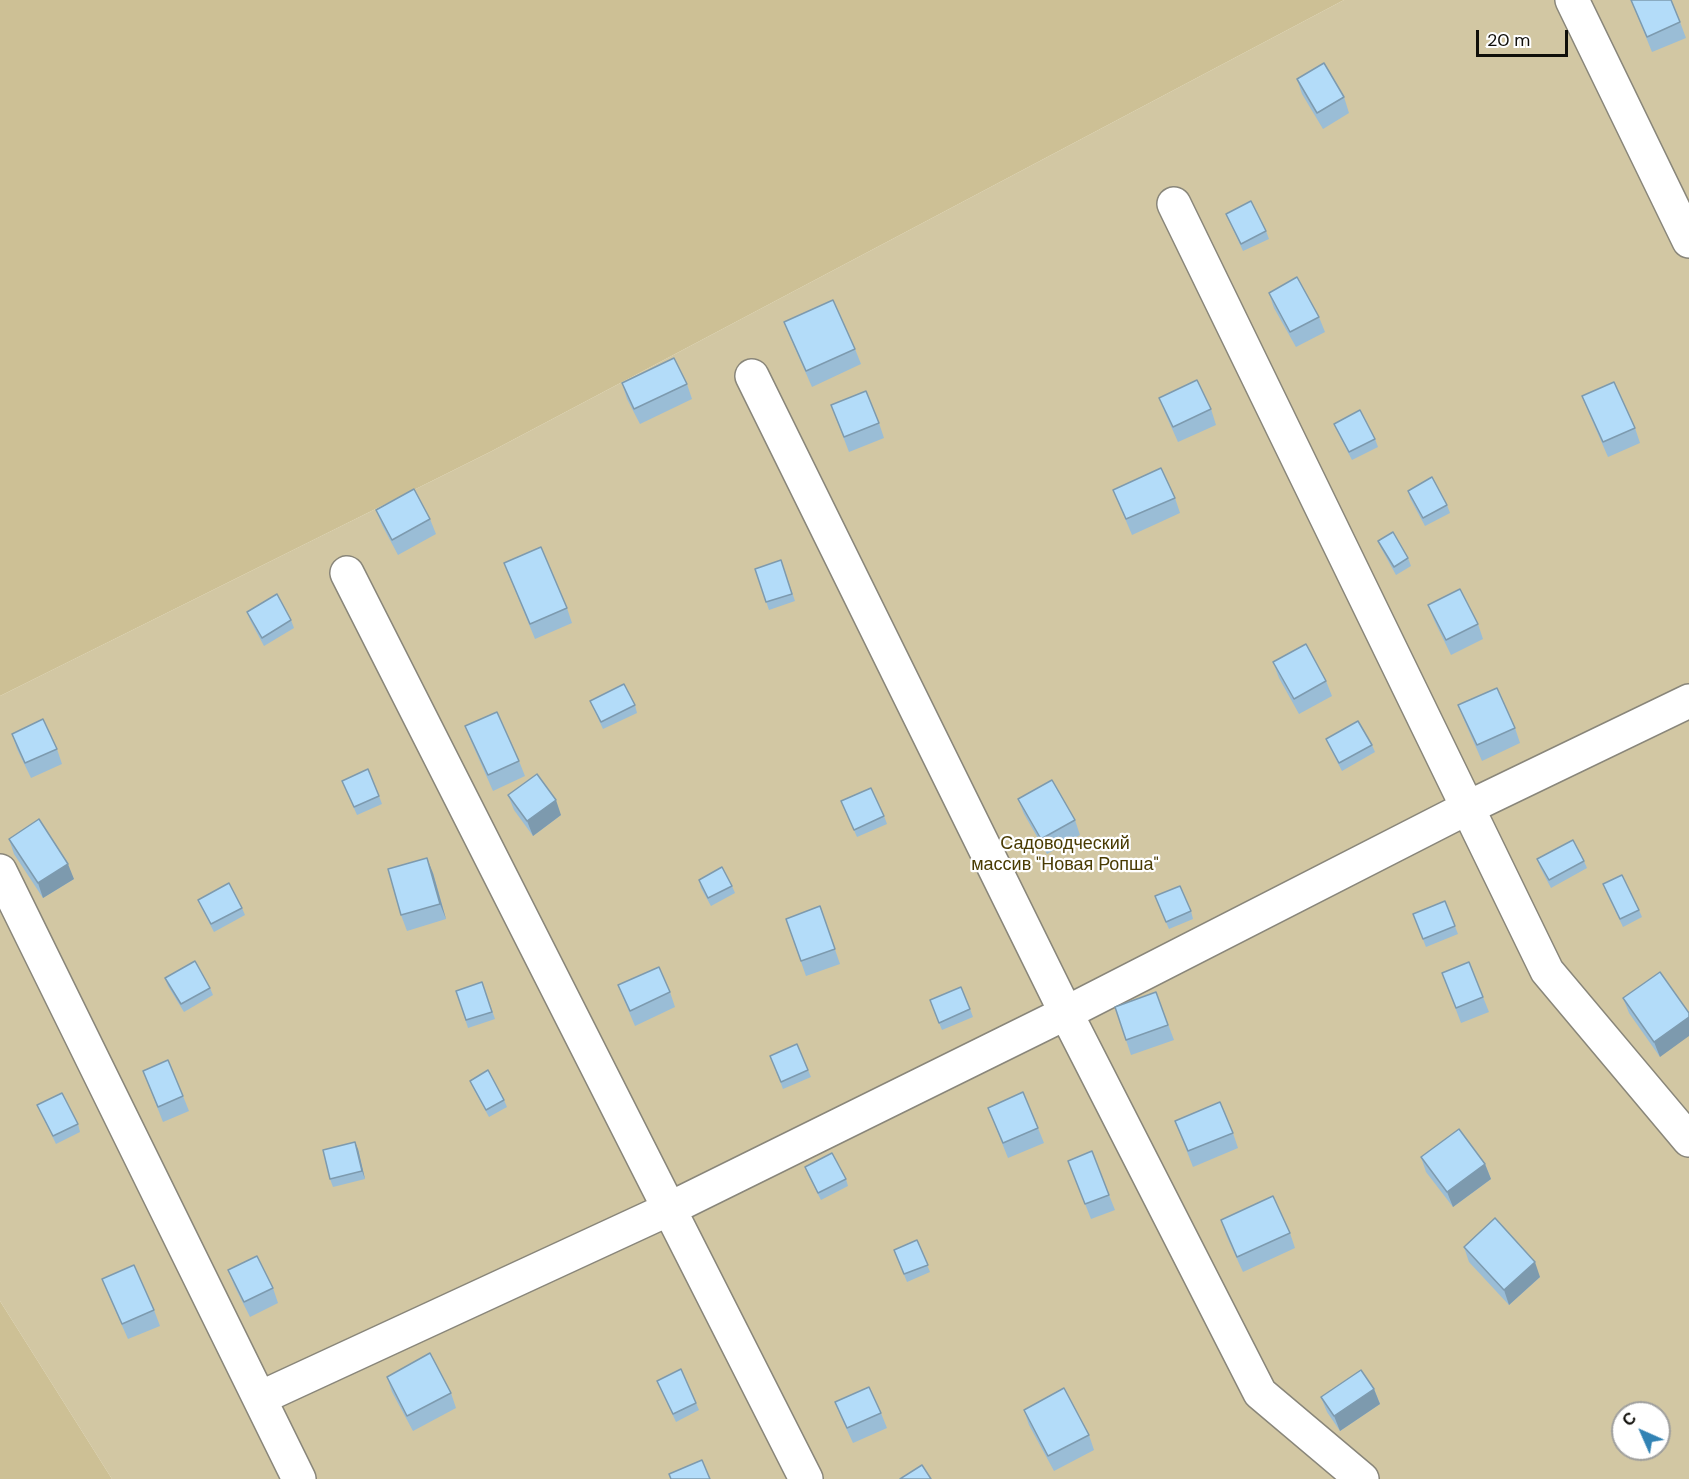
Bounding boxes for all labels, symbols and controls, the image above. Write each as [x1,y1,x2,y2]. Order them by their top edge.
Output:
scale bar [1479,18,1570,56]
text: 20 m [1487,28,1530,52]
park label: Садоводческий массив "Новая Ропша" [971,833,1159,876]
north arrow [1611,1401,1671,1461]
text: С [1618,1408,1641,1431]

